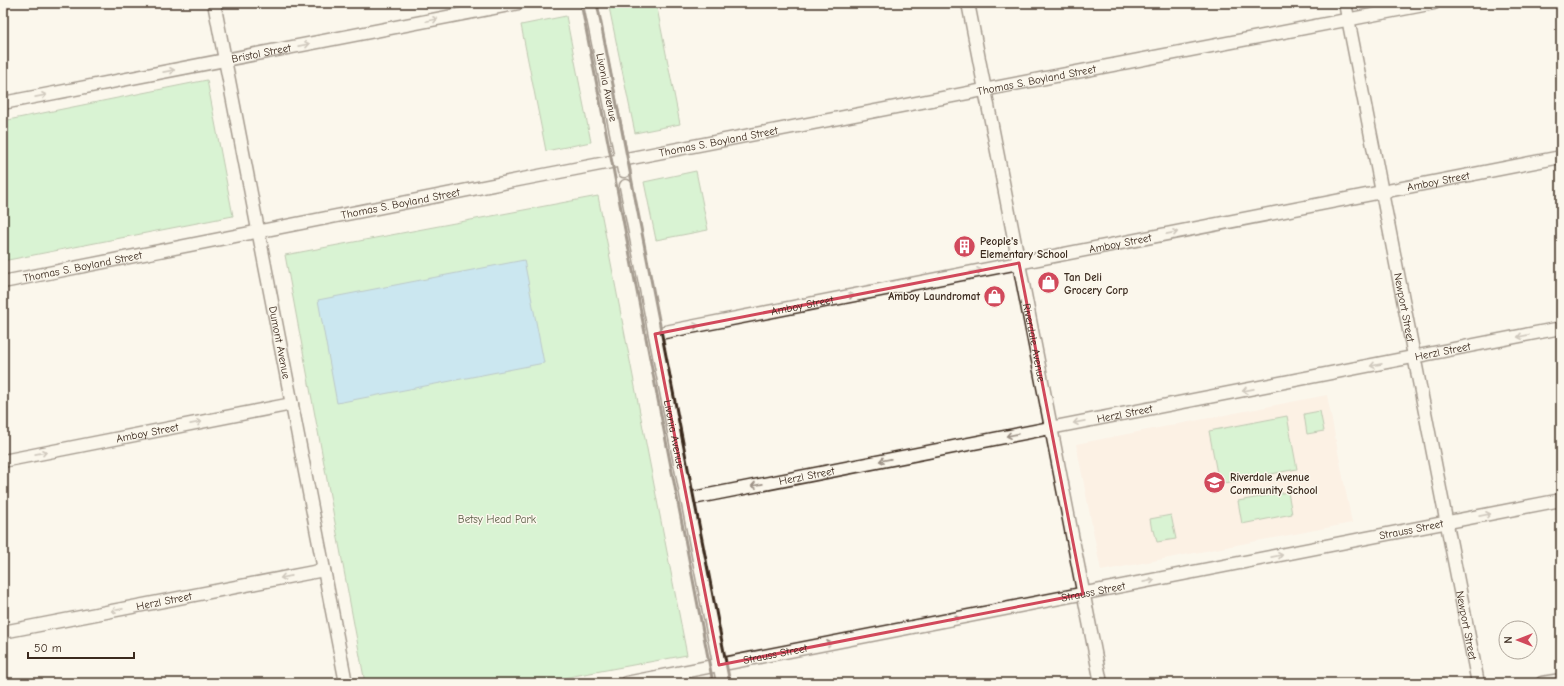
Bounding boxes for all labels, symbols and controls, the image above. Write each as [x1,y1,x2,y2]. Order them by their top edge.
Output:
one-way arrow [425,16,438,24]
one-way arrow [297,40,310,48]
street label: Bristol Street [230,41,293,66]
street label: Livonia Avenue [593,52,620,123]
street label: Thomas S. Boyland Street [976,62,1098,98]
one-way arrow [162,67,175,75]
one-way arrow [34,91,47,99]
street label: Thomas S. Boyland Street [658,124,780,160]
street label: Amboy Street [1406,169,1471,194]
street label: Thomas S. Boyland Street [340,186,462,222]
one-way arrow [1165,228,1178,236]
street label: Amboy Street [1088,231,1153,256]
building icon: People's Elementary School [952,234,978,260]
place label: People's Elementary School [980,235,1068,261]
street label: Thomas S. Boyland Street [22,248,144,285]
one-way arrow [969,267,982,275]
shop icon: Tan Deli Grocery Corp [1036,270,1062,296]
place label: Tan Deli Grocery Corp [1064,271,1128,297]
street label: Newport Street [1391,272,1417,344]
shop icon: Amboy Laundromat [982,283,1008,309]
place label: Amboy Laundromat [888,290,980,303]
one-way arrow [842,292,855,300]
street label: Amboy Street [770,293,835,318]
street label: Riverdale Avenue [1020,302,1048,384]
street label: Dumont Avenue [266,305,293,381]
one-way arrow [686,322,699,330]
one-way arrow [1517,332,1530,340]
street label: Herzl Street [1414,340,1472,363]
one-way arrow [1369,361,1382,369]
one-way arrow [1242,386,1255,394]
street label: Livonia Avenue [661,399,687,470]
street label: Herzl Street [1096,402,1155,426]
one-way arrow [189,418,202,426]
one-way arrow [1073,419,1086,427]
street label: Amboy Street [115,420,180,446]
one-way arrow [1006,432,1019,440]
one-way arrow [34,449,47,457]
one-way arrow [879,457,892,465]
street label: Herzl Street [778,464,837,488]
school or university icon: Riverdale Avenue Community School [1201,470,1227,496]
place label: Riverdale Avenue Community School [1230,471,1318,497]
one-way arrow [751,482,764,490]
one-way arrow [1478,511,1491,519]
park label: Betsy Head Park [458,513,537,526]
street label: Strauss Street [1378,517,1445,542]
one-way arrow [1270,551,1283,559]
one-way arrow [280,574,293,582]
one-way arrow [1142,576,1155,584]
street label: Strauss Street [1060,579,1127,605]
street label: Herzl Street [135,590,194,613]
street label: Newport Street [1453,590,1479,662]
one-way arrow [111,606,124,614]
one-way arrow [947,615,960,623]
north arrow [1498,620,1538,660]
scale bar [28,634,134,660]
text: N [1502,636,1515,644]
one-way arrow [819,640,832,648]
text: 50 m [34,641,62,655]
street label: Strauss Street [742,641,809,667]

